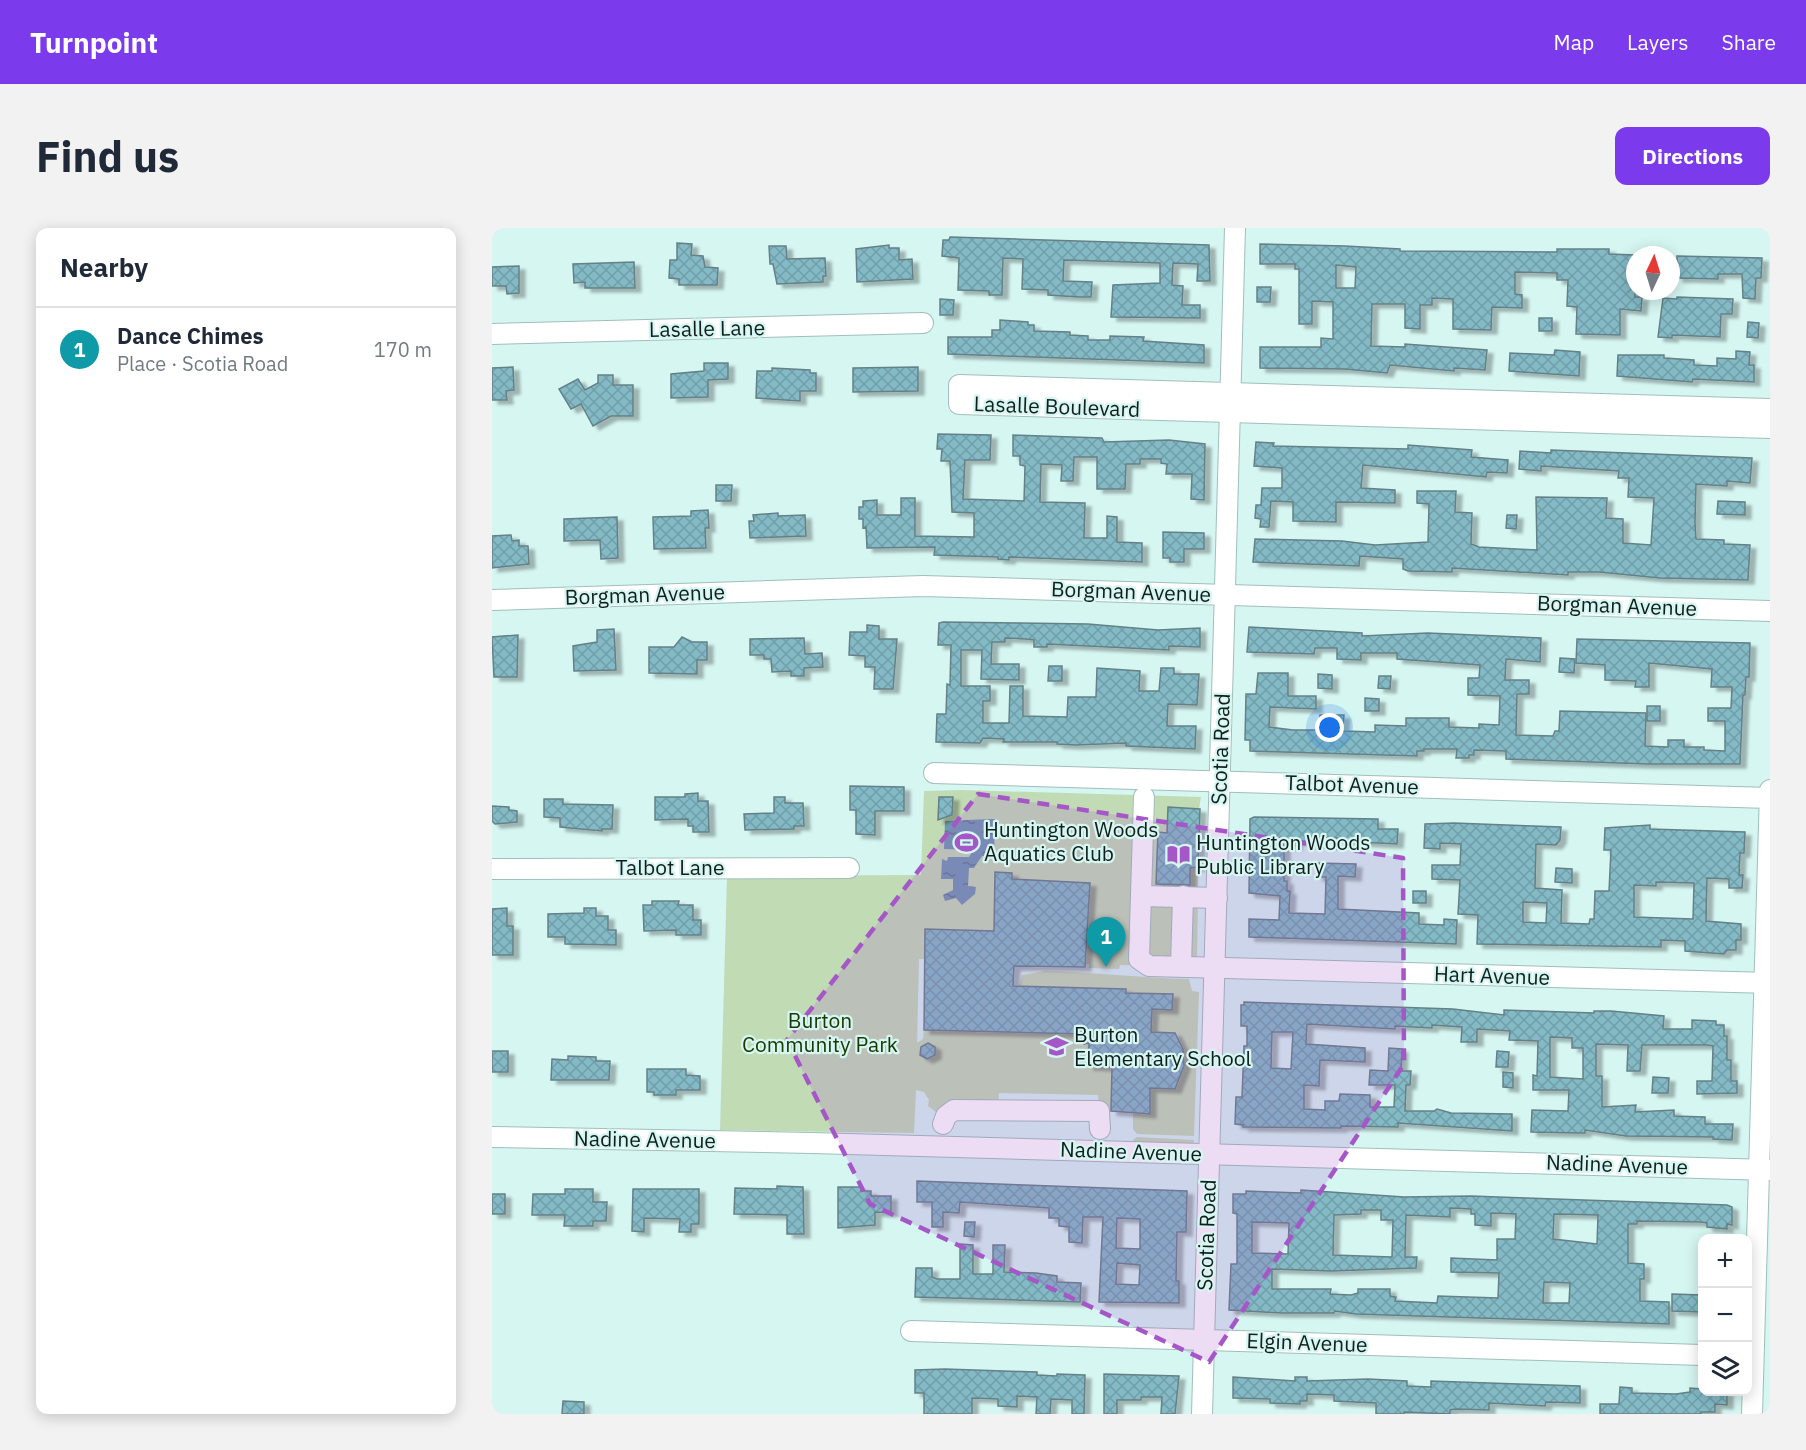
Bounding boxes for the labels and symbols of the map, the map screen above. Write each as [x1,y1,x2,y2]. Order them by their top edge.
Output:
north arrow [1626,246,1680,300]
street label: Lasalle Lane [649,313,765,343]
street label: Lasalle Boulevard [973,389,1141,423]
street label: Borgman Avenue [1050,574,1212,608]
street label: Borgman Avenue [564,577,726,611]
street label: Borgman Avenue [1536,588,1698,622]
street label: Scotia Road [1204,693,1236,805]
your location [1315,713,1344,742]
street label: Talbot Avenue [1285,768,1419,800]
place label: Huntington Woods Aquatics Club [984,815,1159,867]
place label: Huntington Woods Public Library [1196,828,1371,880]
sports icon: Huntington Woods Aquatics Club [953,829,979,855]
library icon: Huntington Woods Public Library [1165,842,1191,868]
street label: Talbot Lane [616,853,724,881]
pin: 1 [1086,918,1126,967]
street label: Hart Avenue [1433,959,1551,991]
park label: Burton Community Park [742,1006,898,1058]
place label: Burton Elementary School [1074,1020,1251,1072]
school or university icon: Burton Elementary School [1043,1034,1069,1060]
street label: Nadine Avenue [574,1124,716,1154]
street label: Nadine Avenue [1060,1135,1202,1167]
street label: Nadine Avenue [1546,1148,1688,1180]
street label: Scotia Road [1190,1179,1222,1291]
street label: Elgin Avenue [1246,1326,1368,1358]

